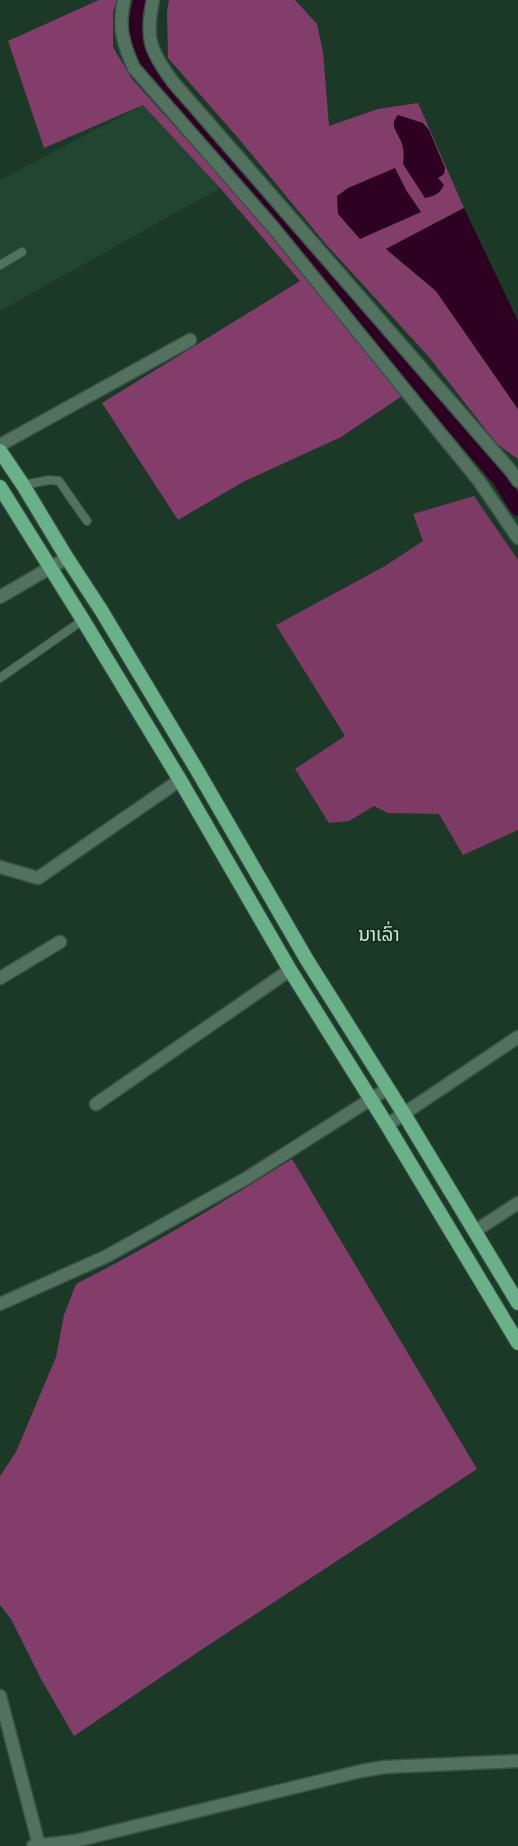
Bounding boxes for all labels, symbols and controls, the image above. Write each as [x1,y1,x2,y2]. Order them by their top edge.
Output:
district label: ນາເລົ່າ [358,925,400,947]

